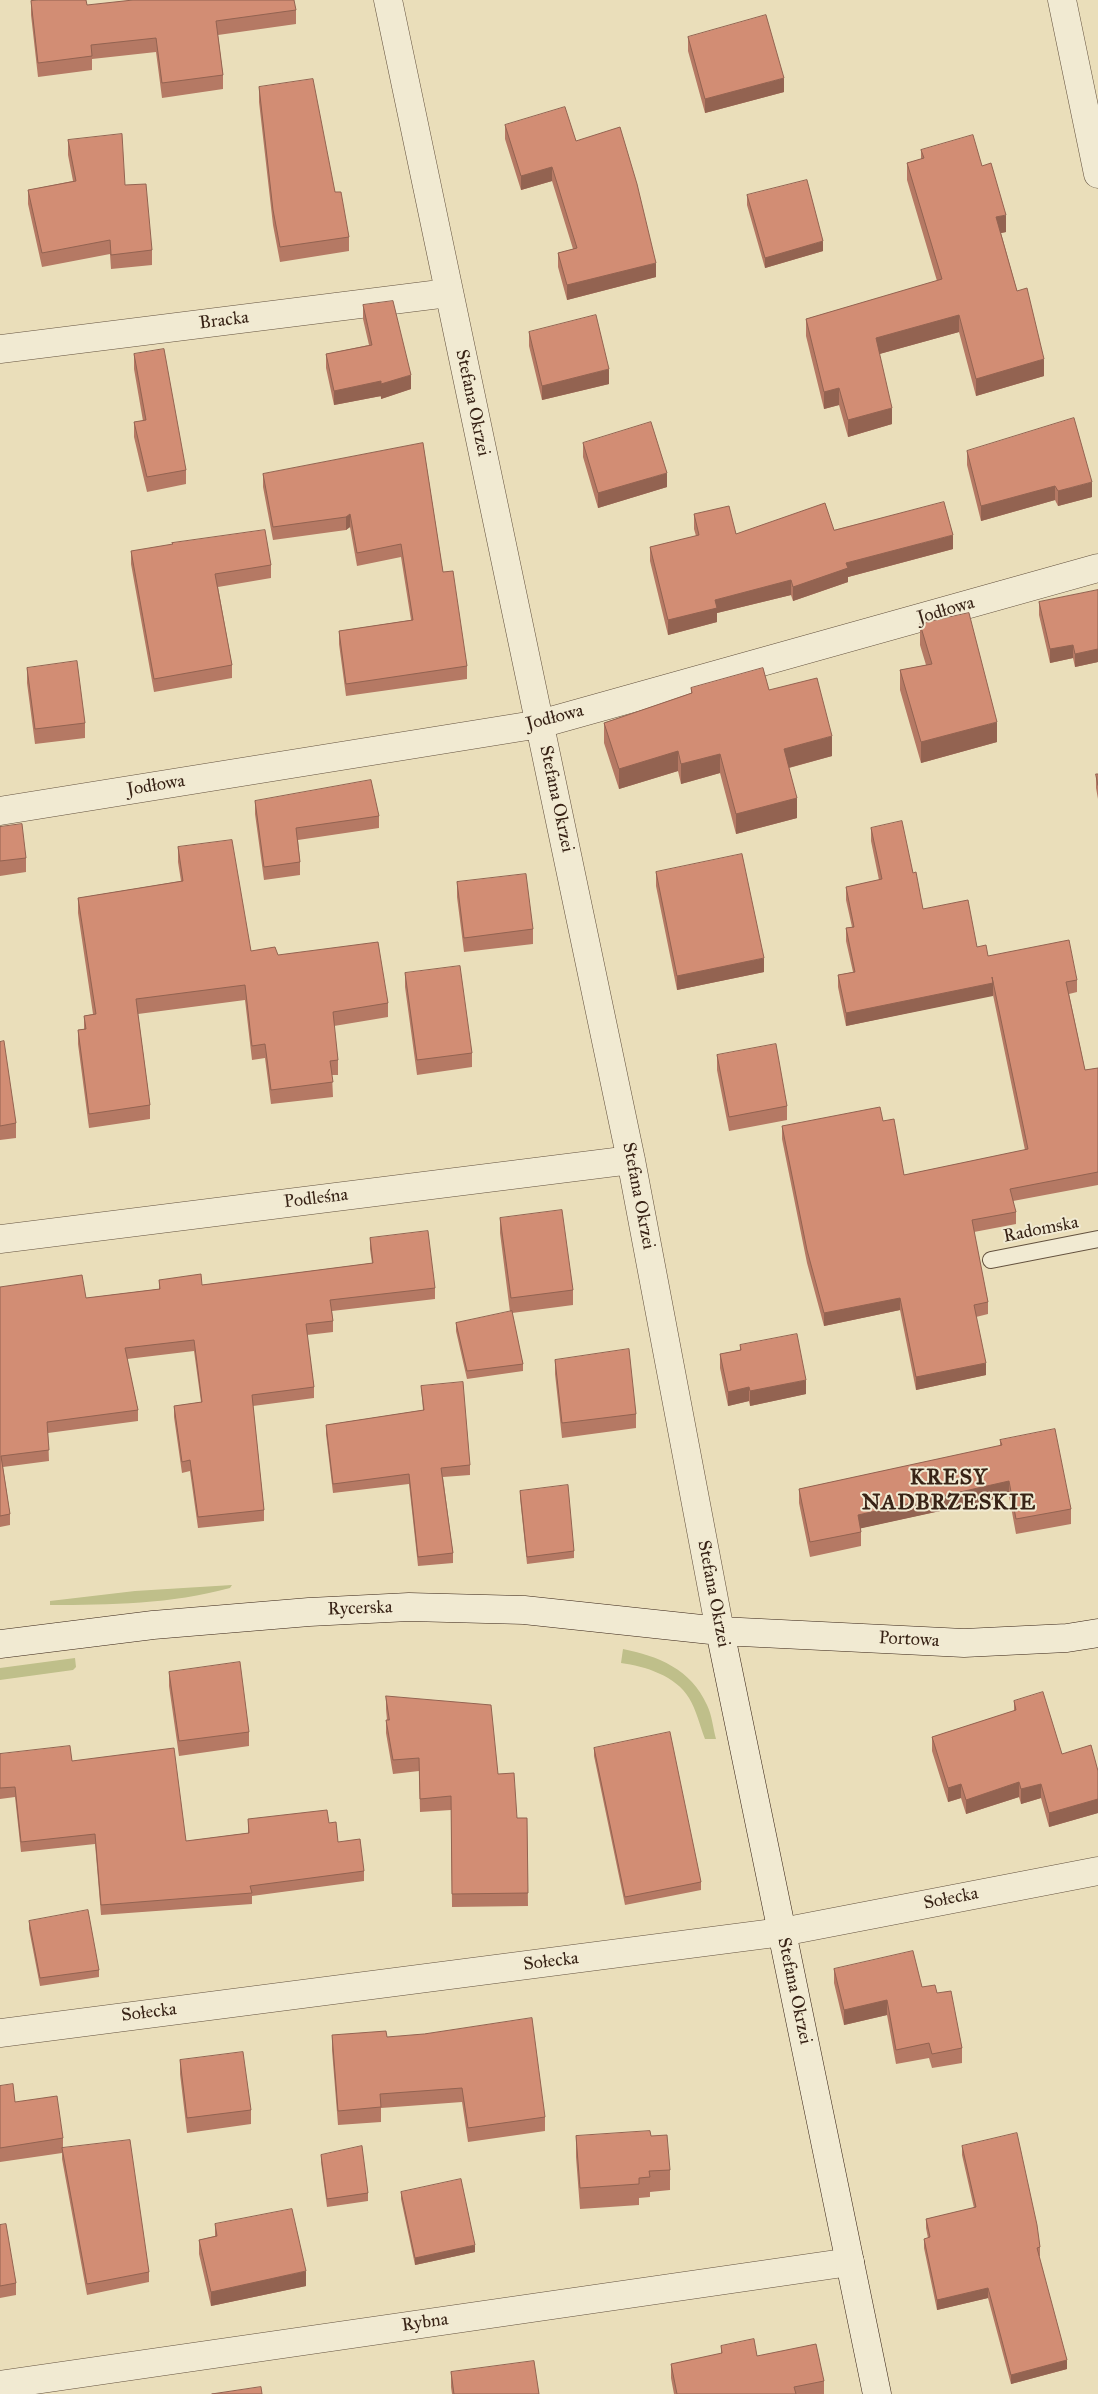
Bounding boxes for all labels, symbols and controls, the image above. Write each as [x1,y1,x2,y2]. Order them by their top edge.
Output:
street label: Bracka [198,307,250,335]
street label: Stefana Okrzei [450,348,494,458]
street label: Jodłowa [915,593,977,629]
street label: Jodłowa [524,700,586,736]
street label: Stefana Okrzei [534,744,578,854]
street label: Jodłowa [125,771,187,801]
street label: Stefana Okrzei [617,1141,659,1251]
street label: Podleśna [283,1184,349,1214]
street label: Radomska [1002,1212,1080,1248]
district label: KRESY NADBRZESKIE [860,1466,1038,1518]
street label: Stefana Okrzei [692,1539,734,1649]
street label: Rycerska [327,1597,393,1621]
street label: Portowa [878,1628,940,1652]
street label: Sołecka [922,1883,980,1915]
street label: Stefana Okrzei [772,1936,816,2046]
street label: Sołecka [522,1948,580,1976]
street label: Sołecka [120,1999,178,2027]
street label: Rybna [400,2309,450,2337]

